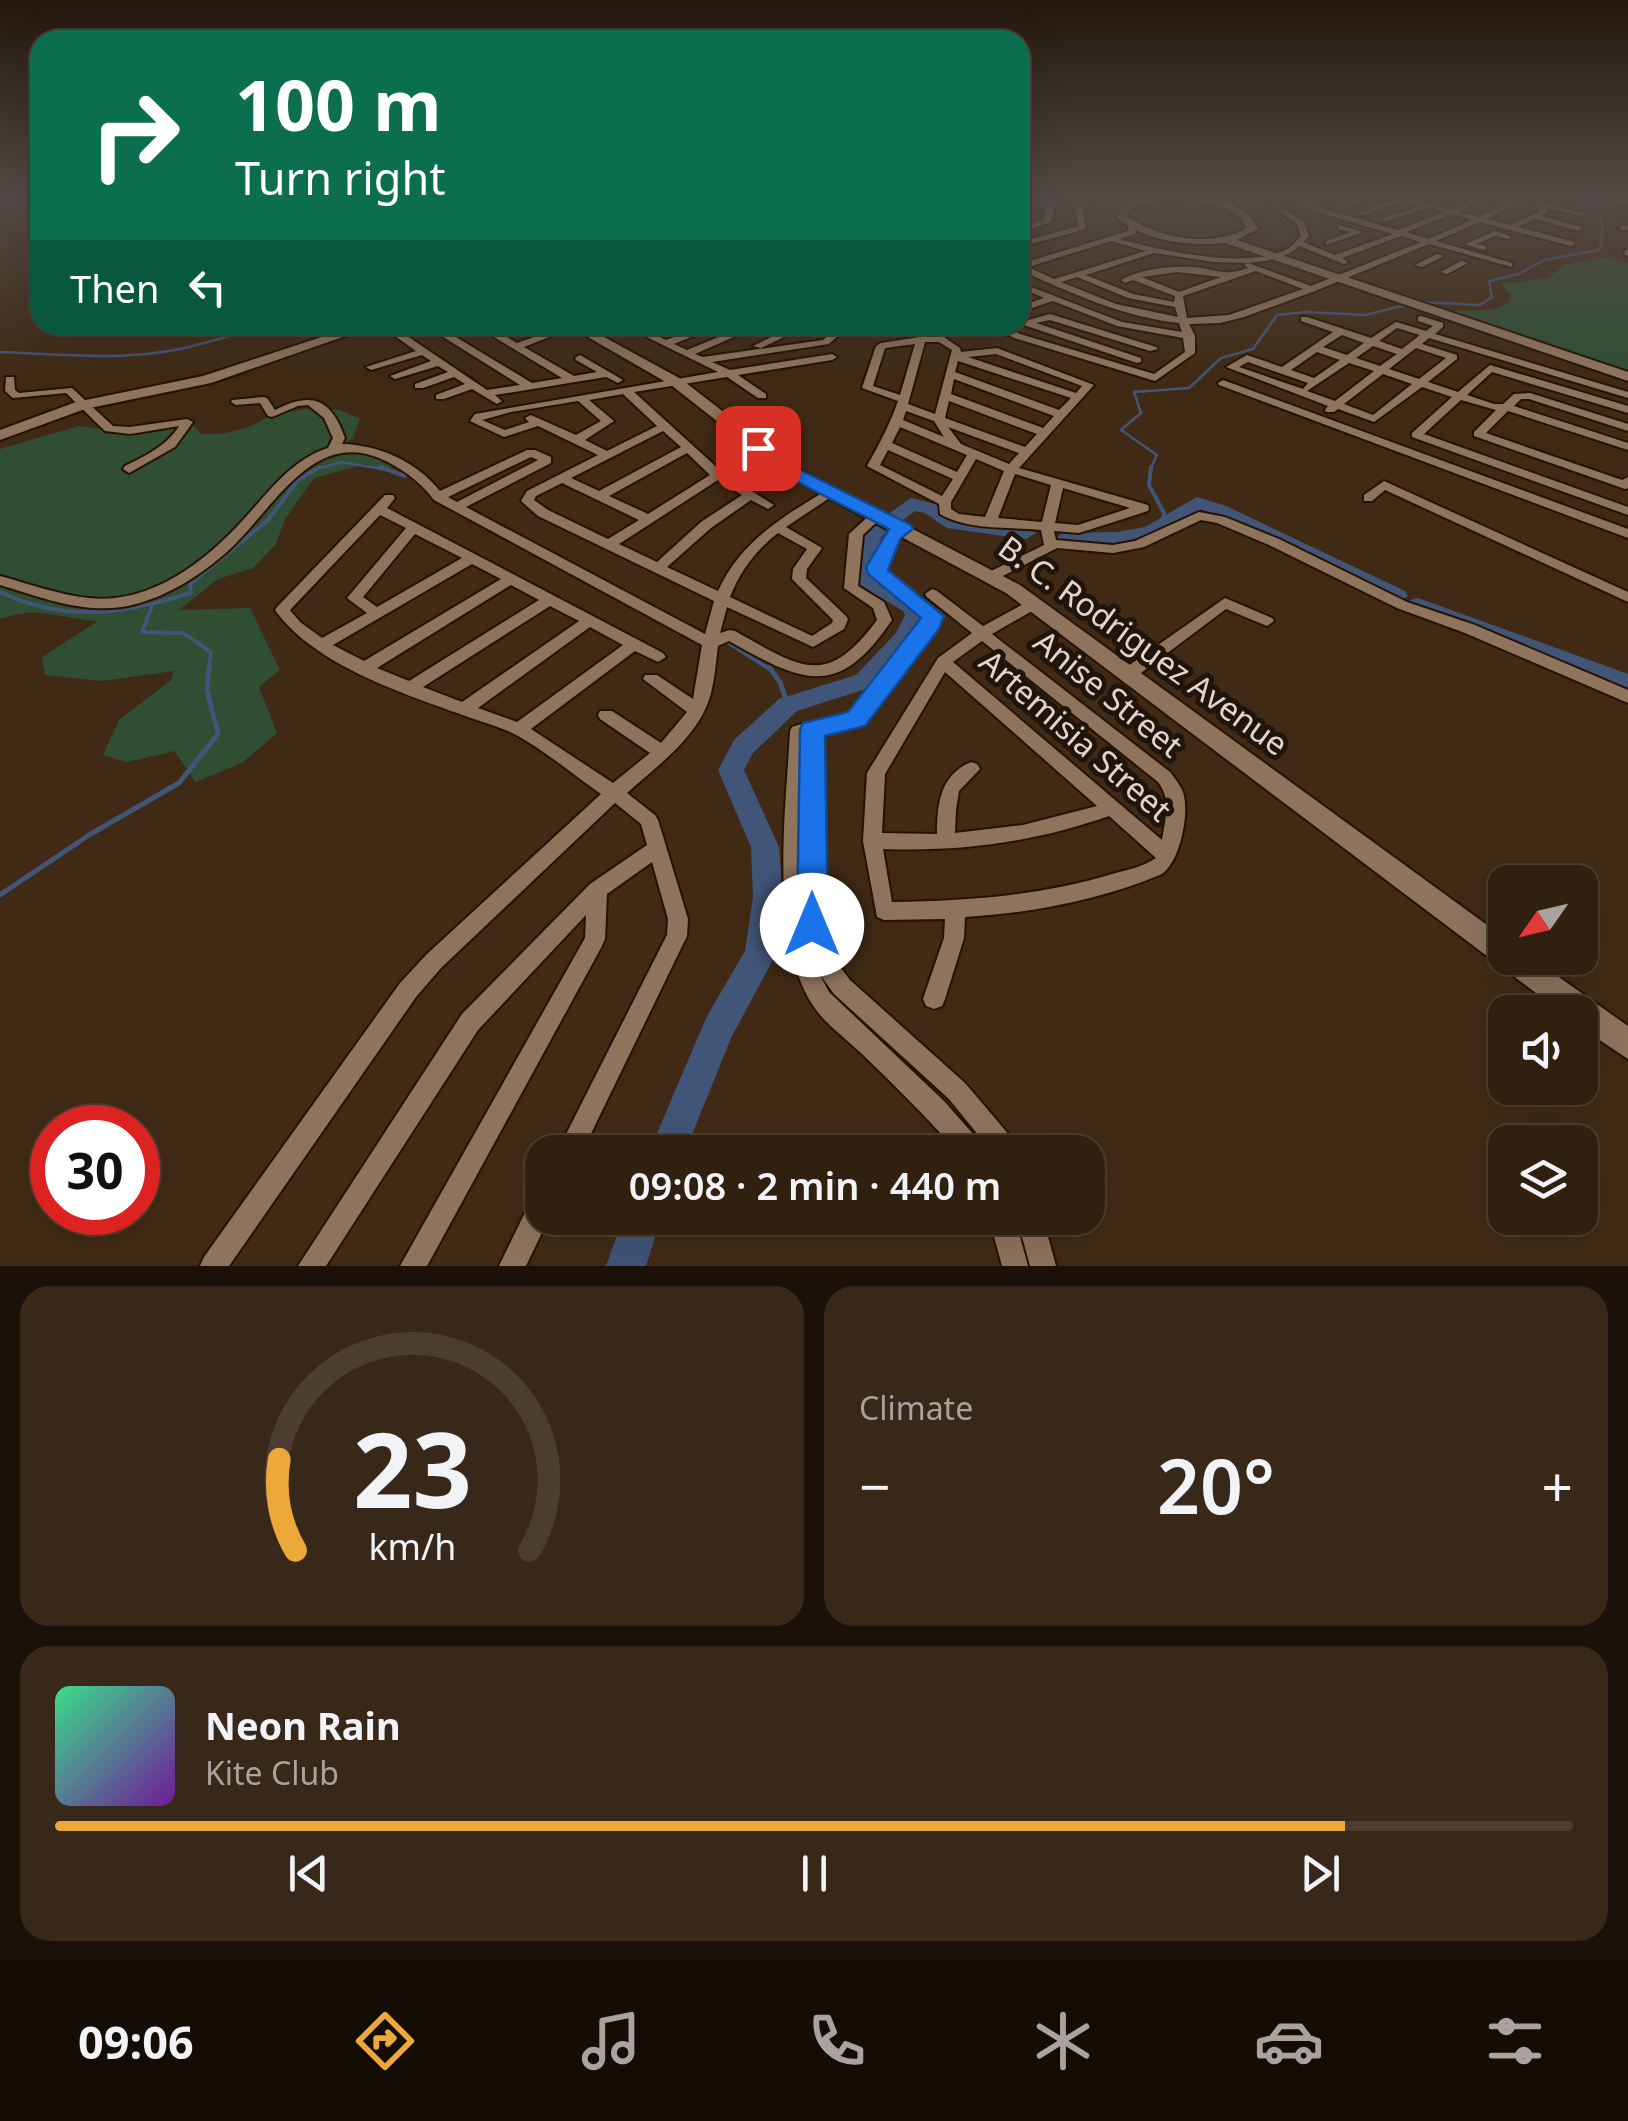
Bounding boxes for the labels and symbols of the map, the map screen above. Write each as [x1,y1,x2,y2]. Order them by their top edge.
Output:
pin [716,406,801,491]
street label: B. C. Rodriguez Avenue [991,525,1297,764]
street label: Anise Street [1026,620,1192,766]
street label: Artemisia Street [971,640,1181,830]
north arrow [1488,865,1598,975]
position arrow [760,873,864,977]
speed limit sign: 30 [30,1105,160,1235]

